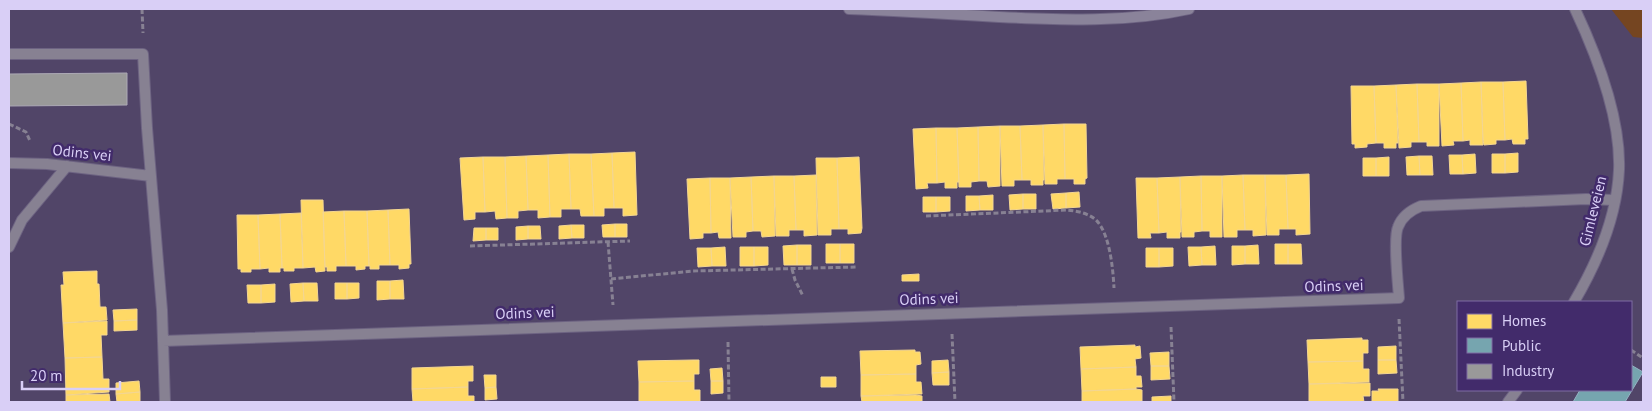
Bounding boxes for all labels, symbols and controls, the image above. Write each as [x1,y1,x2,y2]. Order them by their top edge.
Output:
street label: Odins vei [52,140,113,165]
street label: Gimleveien [1575,174,1610,248]
street label: Odins vei [1304,275,1364,296]
street label: Odins vei [899,288,959,309]
legend [1457,301,1632,391]
street label: Odins vei [495,302,555,323]
text: Homes [1502,311,1546,330]
text: Public [1502,336,1541,355]
scale bar [22,358,120,390]
text: Industry [1502,361,1554,380]
text: 20 m [30,366,63,385]

